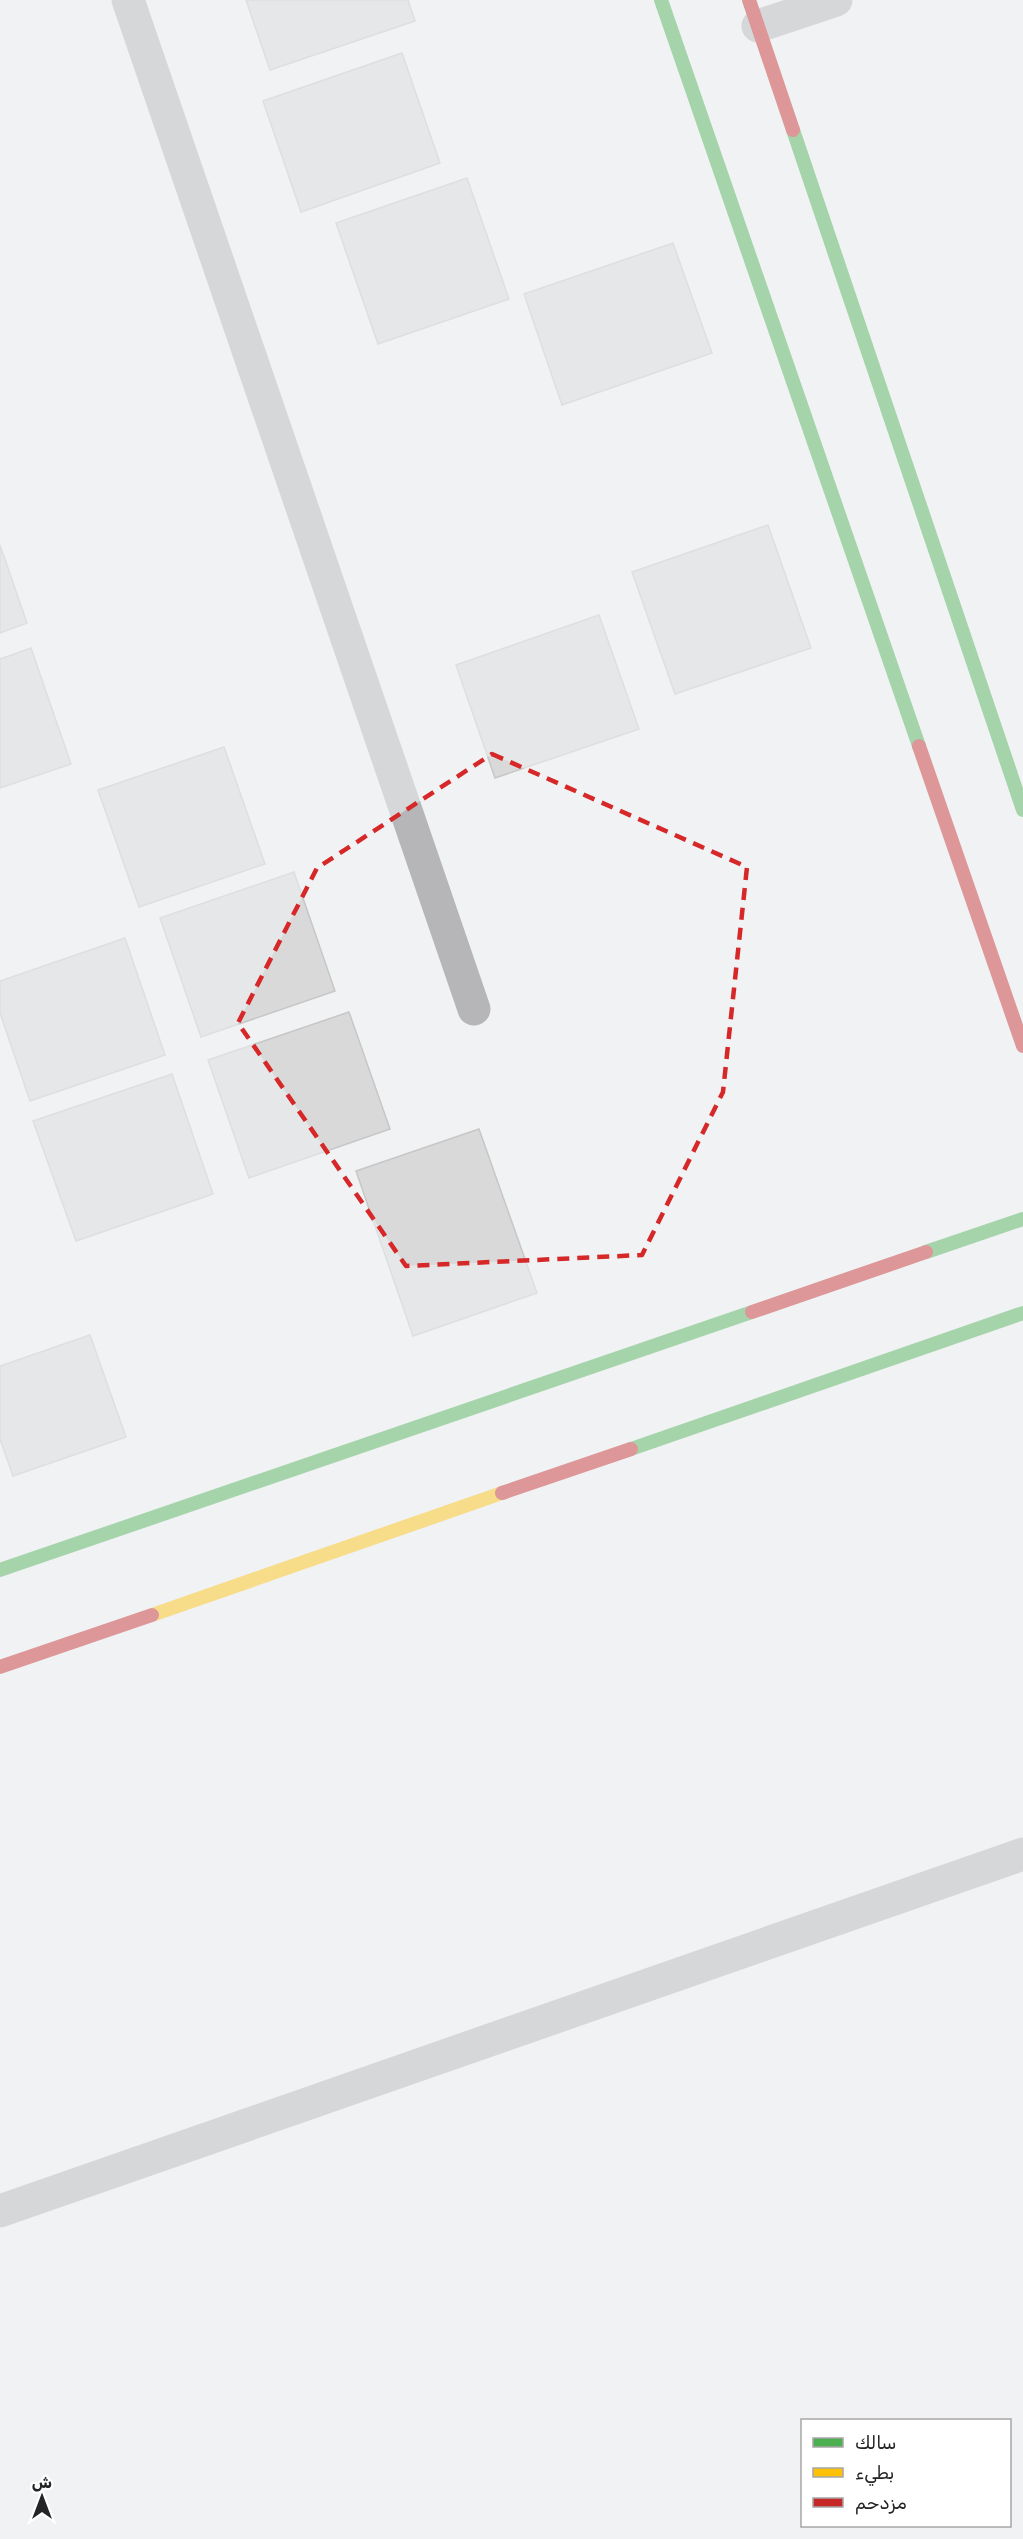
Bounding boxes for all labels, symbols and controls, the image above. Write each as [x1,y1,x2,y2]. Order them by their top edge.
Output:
legend [801,2419,1011,2527]
text: سالك [855,2432,896,2454]
text: بطيء [855,2462,894,2486]
north arrow [12,2467,72,2527]
text: ش [32,2473,52,2492]
text: مزدحم [855,2492,907,2515]

